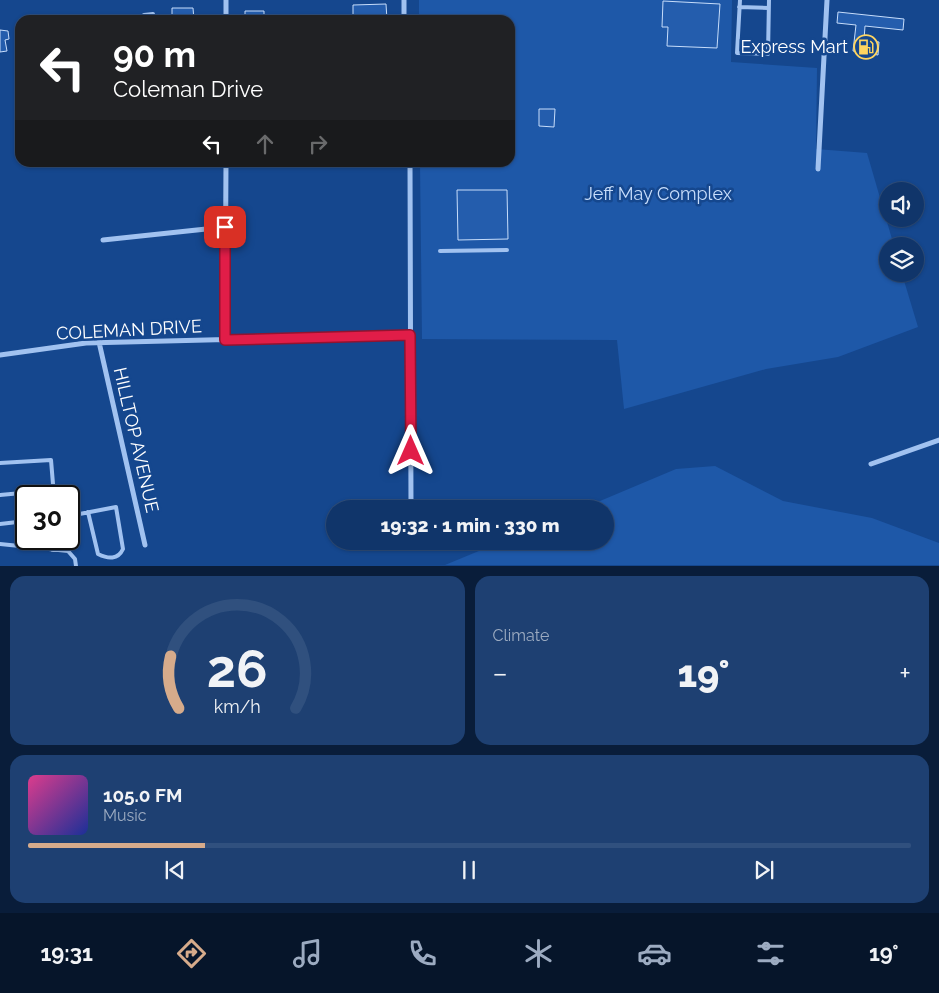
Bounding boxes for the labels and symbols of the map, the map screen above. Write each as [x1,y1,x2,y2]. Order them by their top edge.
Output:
fuel station icon: Express Mart [853,34,879,60]
place label: Express Mart [740,36,848,57]
park label: Jeff May Complex [584,183,732,204]
pin [204,206,246,248]
street label: COLEMAN DRIVE [56,315,202,344]
street label: HILLTOP AVENUE [110,365,163,515]
position arrow [384,424,436,476]
speed limit sign: 30 [15,485,80,550]

